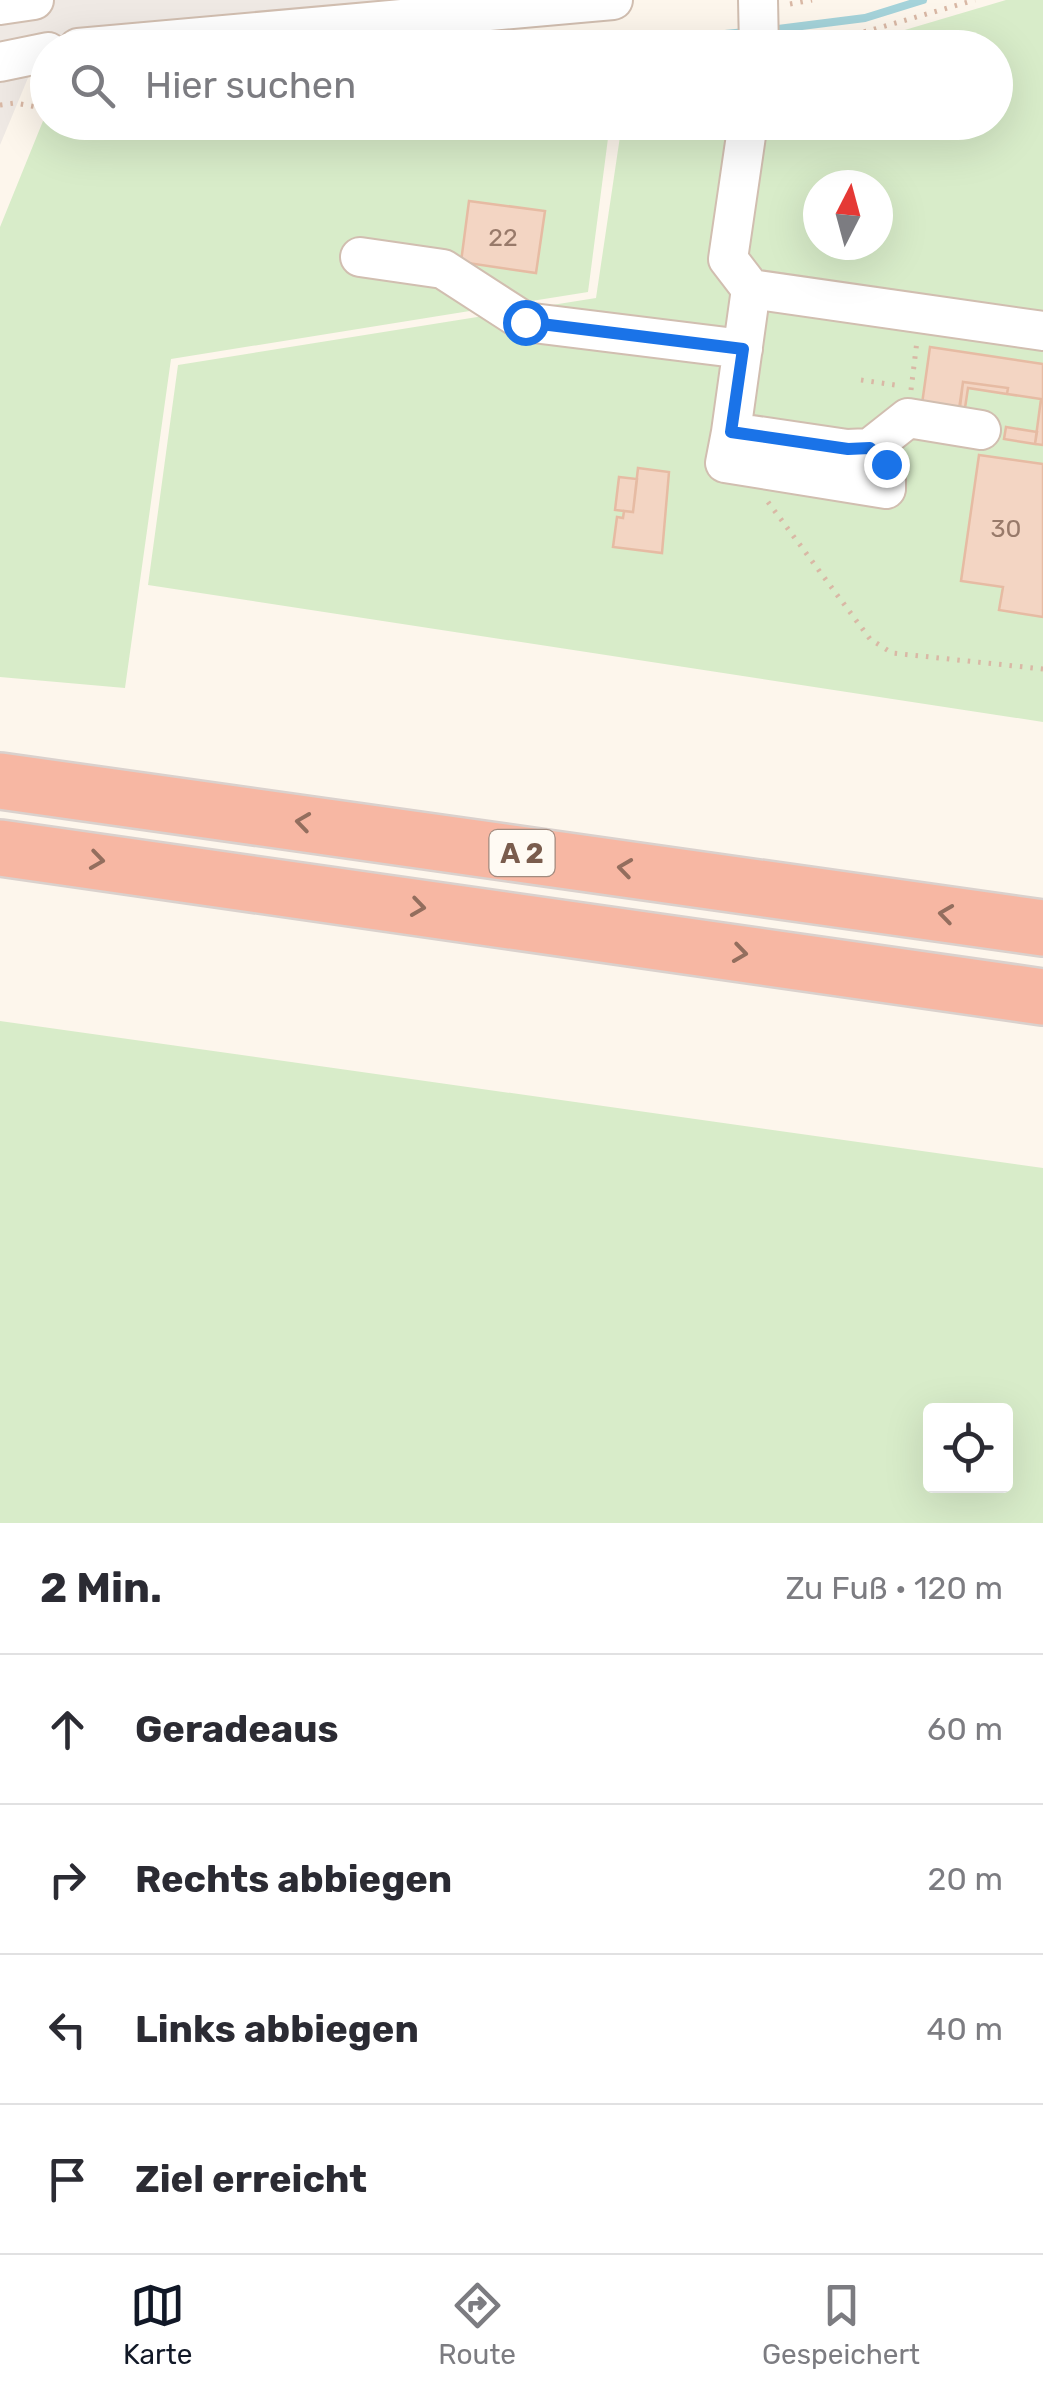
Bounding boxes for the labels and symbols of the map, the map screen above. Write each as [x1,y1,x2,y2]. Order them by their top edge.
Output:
north arrow [803,170,893,260]
house number: 22 [488,223,518,252]
route start [503,300,549,346]
route end [864,442,910,488]
house number: 30 [991,514,1021,543]
one-way arrow [295,813,311,834]
road number: A 2 [490,830,554,876]
one-way arrow [88,849,105,870]
one-way arrow [616,859,633,880]
one-way arrow [410,895,427,916]
one-way arrow [938,904,954,925]
one-way arrow [732,942,748,963]

